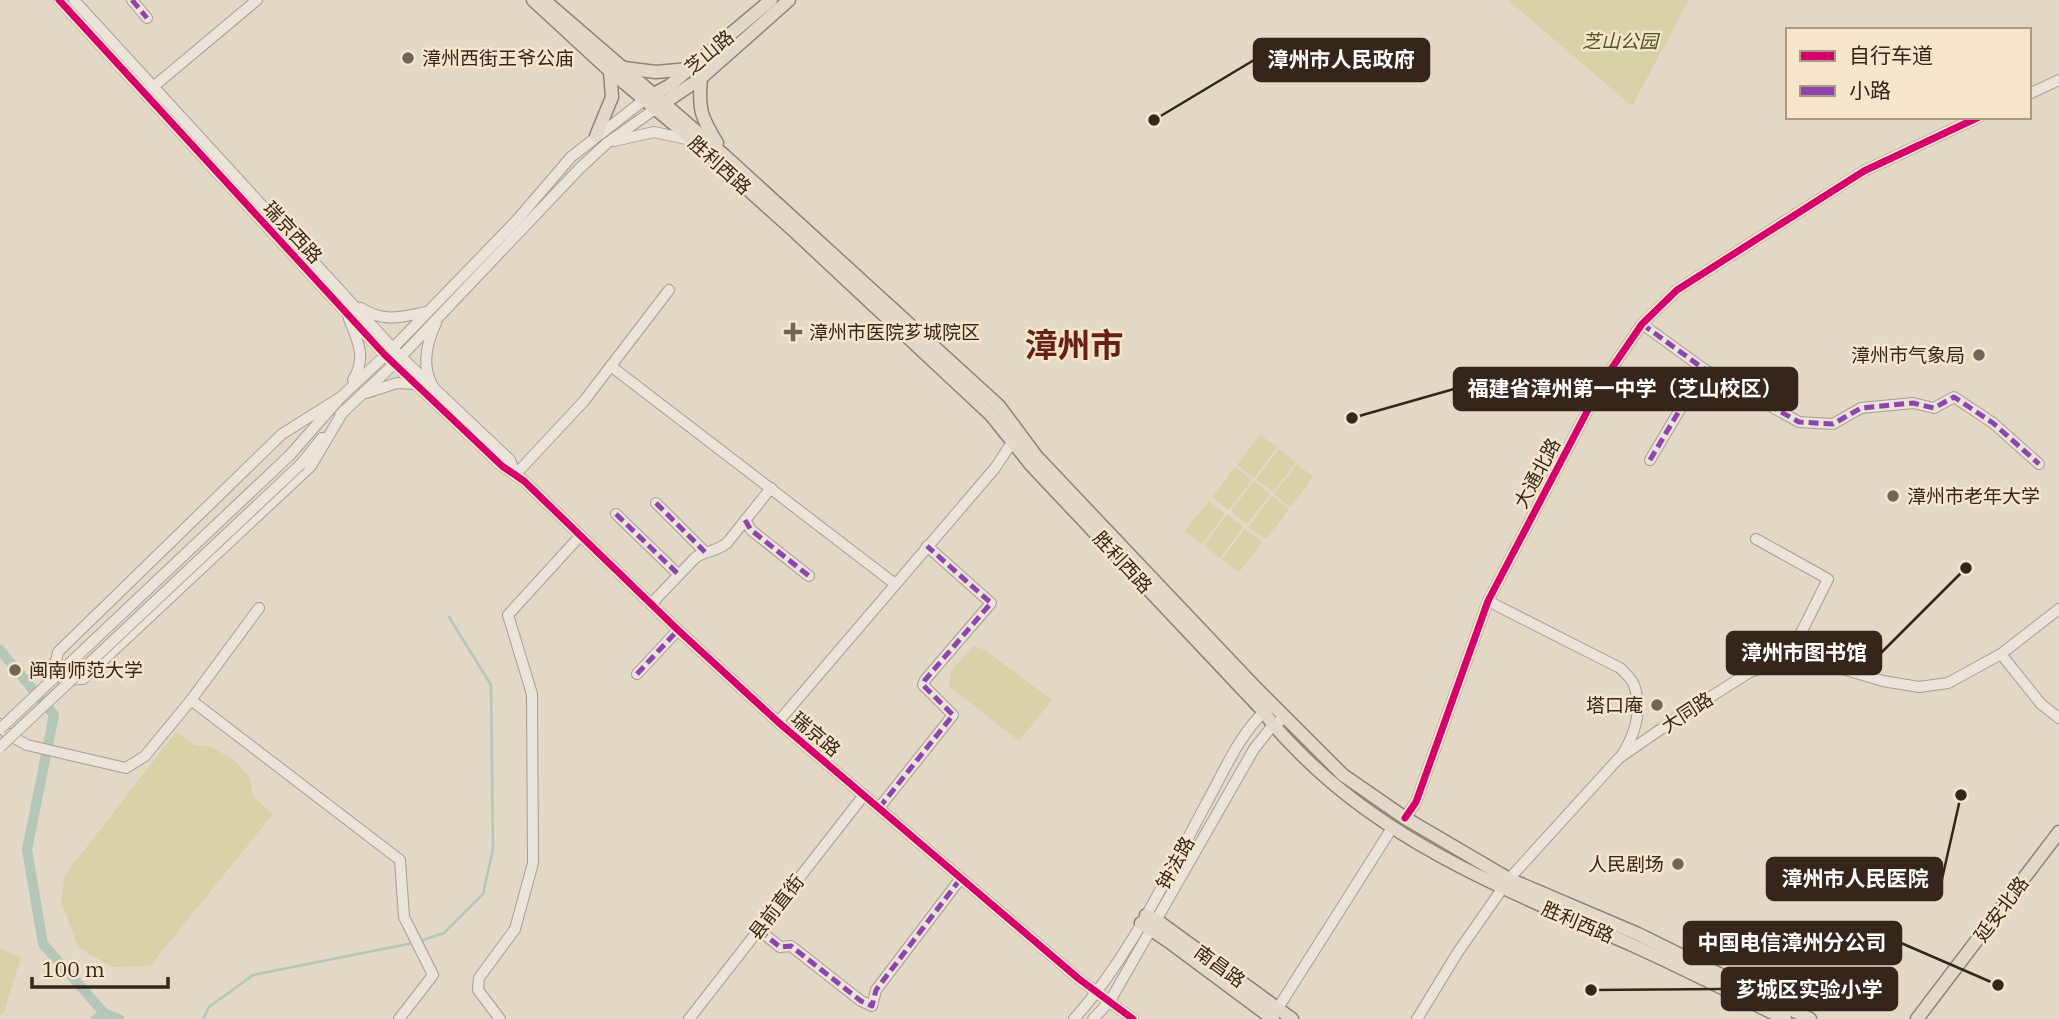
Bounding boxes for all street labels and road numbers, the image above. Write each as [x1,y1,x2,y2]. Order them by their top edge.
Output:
street label: 芝山路 [679,24,739,80]
street label: 胜利西路 [684,131,756,199]
street label: 瑞京西路 [258,196,328,268]
street label: 大通北路 [1509,434,1565,512]
street label: 胜利西路 [1088,526,1158,598]
street label: 大同路 [1657,686,1717,738]
street label: 瑞京路 [786,706,846,762]
street label: 钟法路 [1151,832,1199,894]
street label: 县前直街 [743,870,809,944]
street label: 延安北路 [1969,871,2033,947]
street label: 胜利西路 [1538,896,1618,948]
street label: 南昌路 [1190,940,1250,992]

